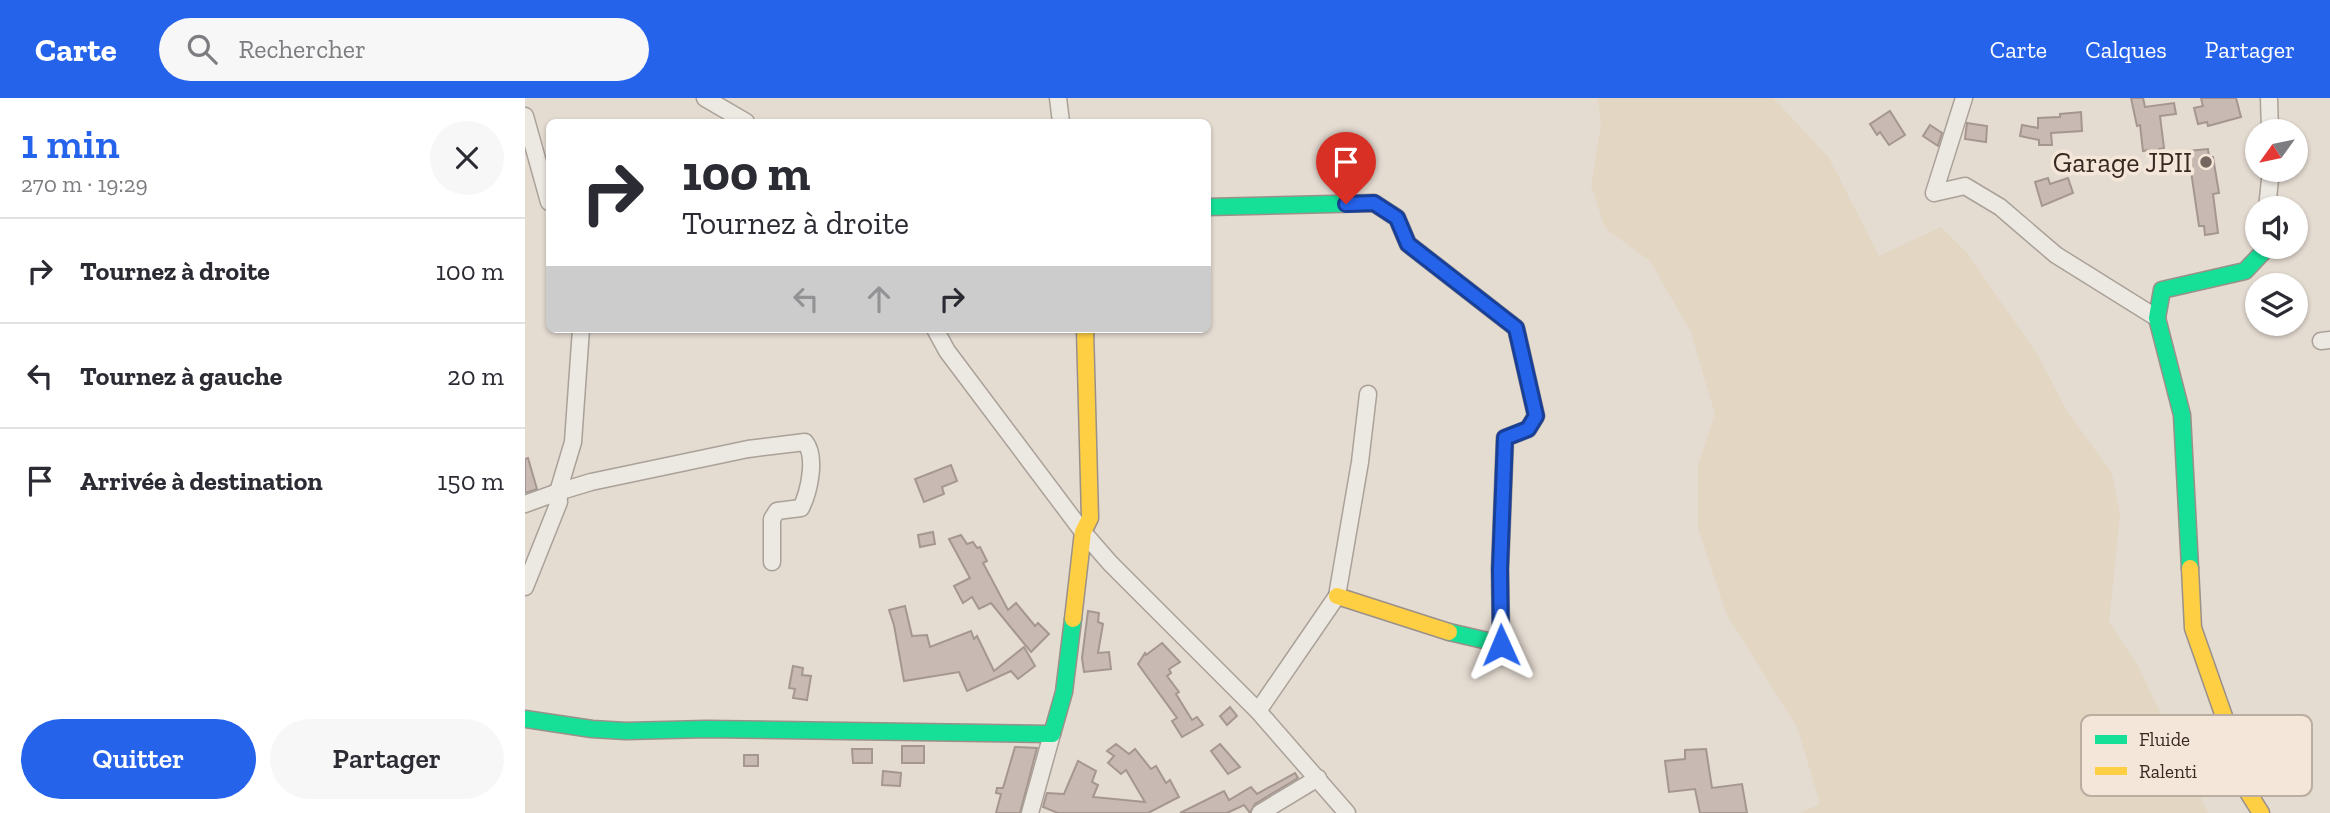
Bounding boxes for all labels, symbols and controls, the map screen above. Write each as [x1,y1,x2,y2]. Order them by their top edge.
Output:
search box [159,18,649,81]
text: Carte [35,30,117,69]
icon: search [183,30,221,68]
text: Rechercher [239,33,366,65]
text: Carte [1990,35,2047,64]
text: Calques [2085,35,2167,64]
text: Partager [2205,35,2295,64]
text: 1 min [21,118,120,169]
north arrow [2245,119,2308,182]
map controls [2245,119,2308,336]
button: close [430,121,504,195]
pin [1316,132,1376,204]
icon: arrive [1327,143,1365,181]
text: 100 m [682,144,810,203]
place label: Garage JPII [2053,146,2192,179]
icon: right [567,147,658,238]
marker: Garage JPII [2198,154,2214,170]
text: 270 m · 19:29 [21,170,148,198]
button: sound [2245,196,2308,259]
text: Tournez à droite [682,204,909,242]
icon: right [21,252,59,290]
text: Tournez à droite [80,255,270,287]
text: 100 m [436,255,504,287]
button: layers [2245,273,2308,336]
icon: left [787,280,825,318]
icon: ahead [860,280,898,318]
icon: right [933,280,971,318]
icon: left [21,357,59,395]
text: Tournez à gauche [80,360,282,392]
text: 20 m [447,360,504,392]
icon: arrive [21,462,59,500]
text: Arrivée à destination [80,465,323,497]
text: 150 m [437,465,504,497]
position arrow [1464,608,1538,682]
legend [2081,715,2312,796]
button: Quitter [21,719,256,799]
button: Partager [270,719,504,799]
text: Fluide [2139,728,2190,751]
text: Ralenti [2139,760,2197,783]

